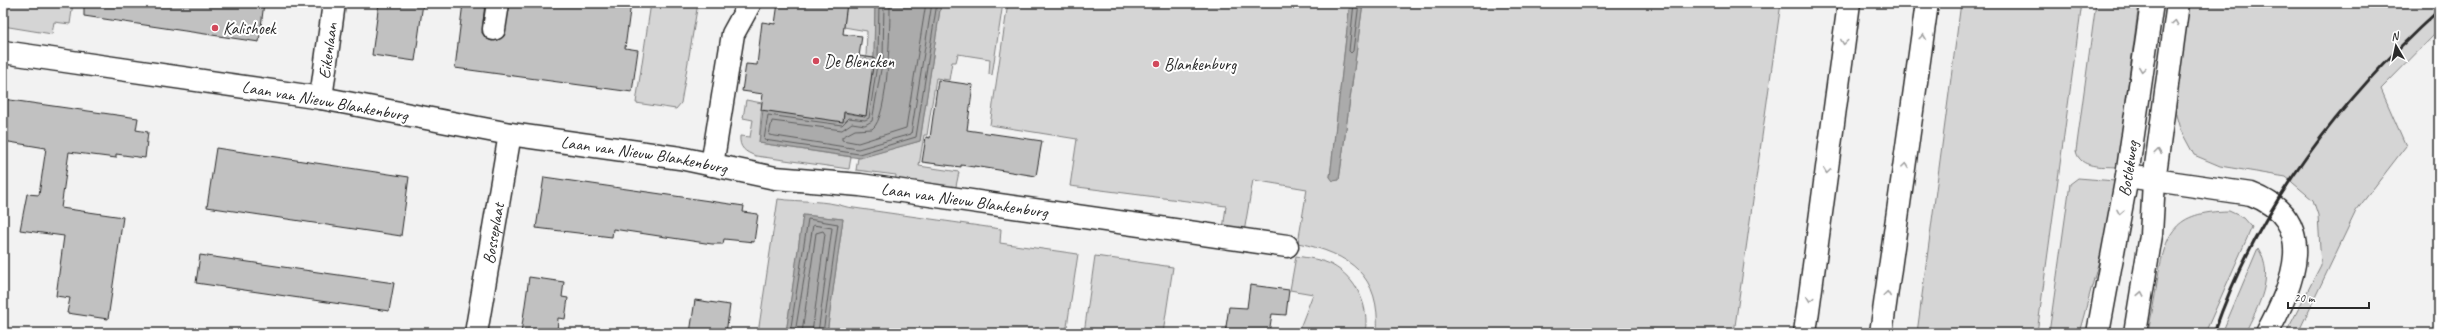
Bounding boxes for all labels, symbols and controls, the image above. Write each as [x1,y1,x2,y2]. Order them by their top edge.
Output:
place label: Kalishoek [223,18,277,39]
street label: Eikenlaan [313,20,342,80]
one-way arrow [2170,20,2179,26]
marker: Kalishoek [210,23,220,33]
north arrow [2376,26,2416,66]
text: N [2390,28,2401,44]
one-way arrow [1918,34,1927,40]
one-way arrow [1840,39,1849,45]
place label: De Blencken [824,51,894,72]
place label: Blankenburg [1164,54,1237,75]
marker: De Blencken [811,56,821,66]
marker: Blankenburg [1151,59,1161,69]
one-way arrow [2138,66,2147,72]
street label: Laan van Nieuw Blankenburg [240,76,411,126]
street label: Laan van Nieuw Blankenburg [560,131,731,179]
street label: Botlekweg [2113,138,2143,198]
one-way arrow [2153,149,2162,155]
one-way arrow [1900,163,1909,169]
one-way arrow [1823,167,1832,174]
street label: Laan van Nieuw Blankenburg [880,178,1051,222]
street label: Bosseplaat [477,199,509,265]
one-way arrow [2116,208,2125,215]
scale bar [2288,284,2369,310]
text: 20 m [2294,290,2316,306]
one-way arrow [1882,291,1890,297]
one-way arrow [2136,291,2145,298]
one-way arrow [1806,296,1815,302]

